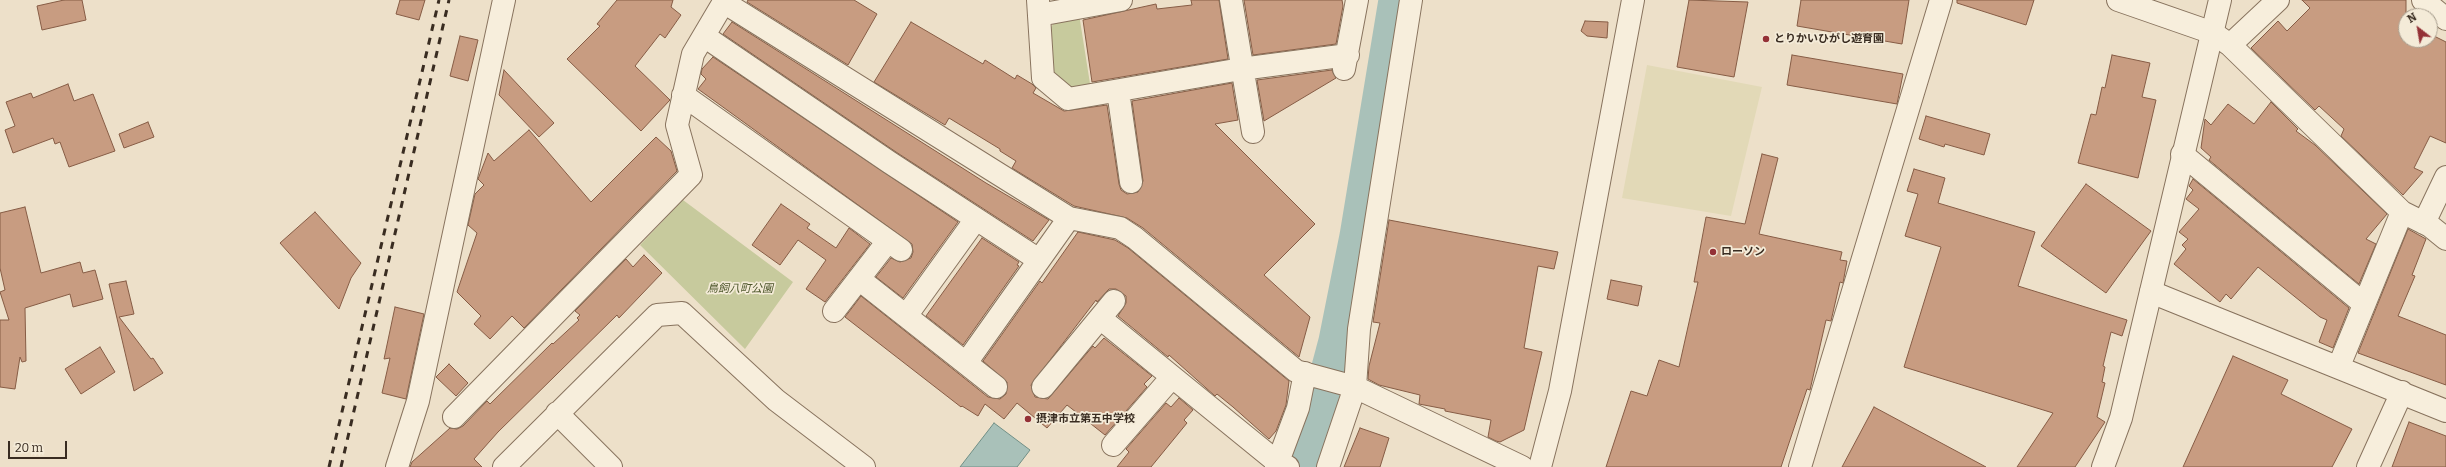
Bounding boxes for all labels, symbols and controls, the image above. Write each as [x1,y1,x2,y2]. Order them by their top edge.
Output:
north arrow [2398,8,2438,48]
text: N [2405,10,2419,26]
place label: とりかいひがし遊育園 [1774,32,1884,46]
marker: とりかいひがし遊育園 [1761,34,1771,44]
place label: ローソン [1721,245,1765,259]
marker: ローソン [1708,247,1718,257]
park label: 鳥飼八町公園 [707,282,773,296]
place label: 摂津市立第五中学校 [1036,412,1135,426]
marker: 摂津市立第五中学校 [1023,414,1033,424]
scale bar [10,433,69,459]
text: 20 m [15,441,43,455]

